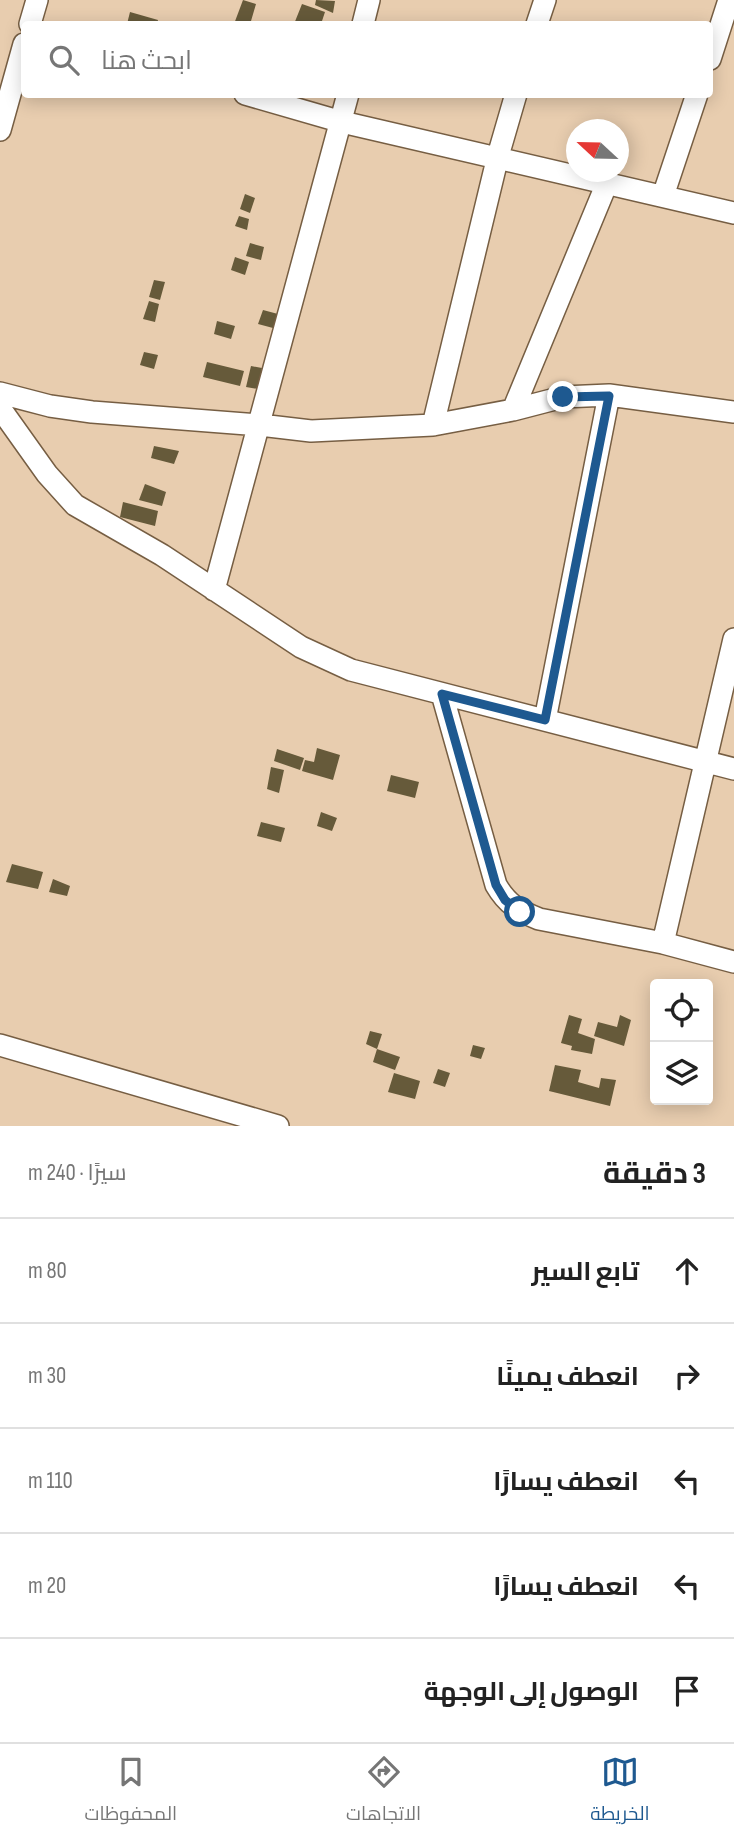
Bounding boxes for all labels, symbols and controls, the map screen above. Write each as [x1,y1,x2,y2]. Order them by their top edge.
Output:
search box [21,21,713,98]
icon: search [45,41,83,79]
text: ابحث هنا [101,46,192,77]
north arrow [566,119,629,182]
route end [547,381,578,412]
route start [504,896,535,927]
map controls [650,979,713,1105]
button: locate [650,979,713,1042]
button: layers [650,1042,713,1105]
text: 3 دقيقة [603,1156,706,1192]
text: سيرًا · 240 m [28,1159,126,1187]
icon: ahead [668,1252,706,1290]
text: 80 m [28,1257,67,1285]
text: تابع السير [532,1257,639,1288]
icon: right [668,1357,706,1395]
text: 30 m [28,1362,66,1390]
text: انعطف يمينًا [496,1362,639,1393]
icon: left [668,1462,706,1500]
text: 110 m [28,1467,73,1495]
text: انعطف يسارًا [493,1467,639,1498]
icon: left [668,1567,706,1605]
text: 20 m [28,1572,66,1600]
text: انعطف يسارًا [493,1572,639,1603]
icon: arrive [668,1672,706,1710]
text: الوصول إلى الوجهة [424,1677,639,1708]
tab: المحفوظات [85,1753,177,1831]
tab: الاتجاهات [346,1753,421,1831]
tab: الخريطة [590,1753,650,1831]

